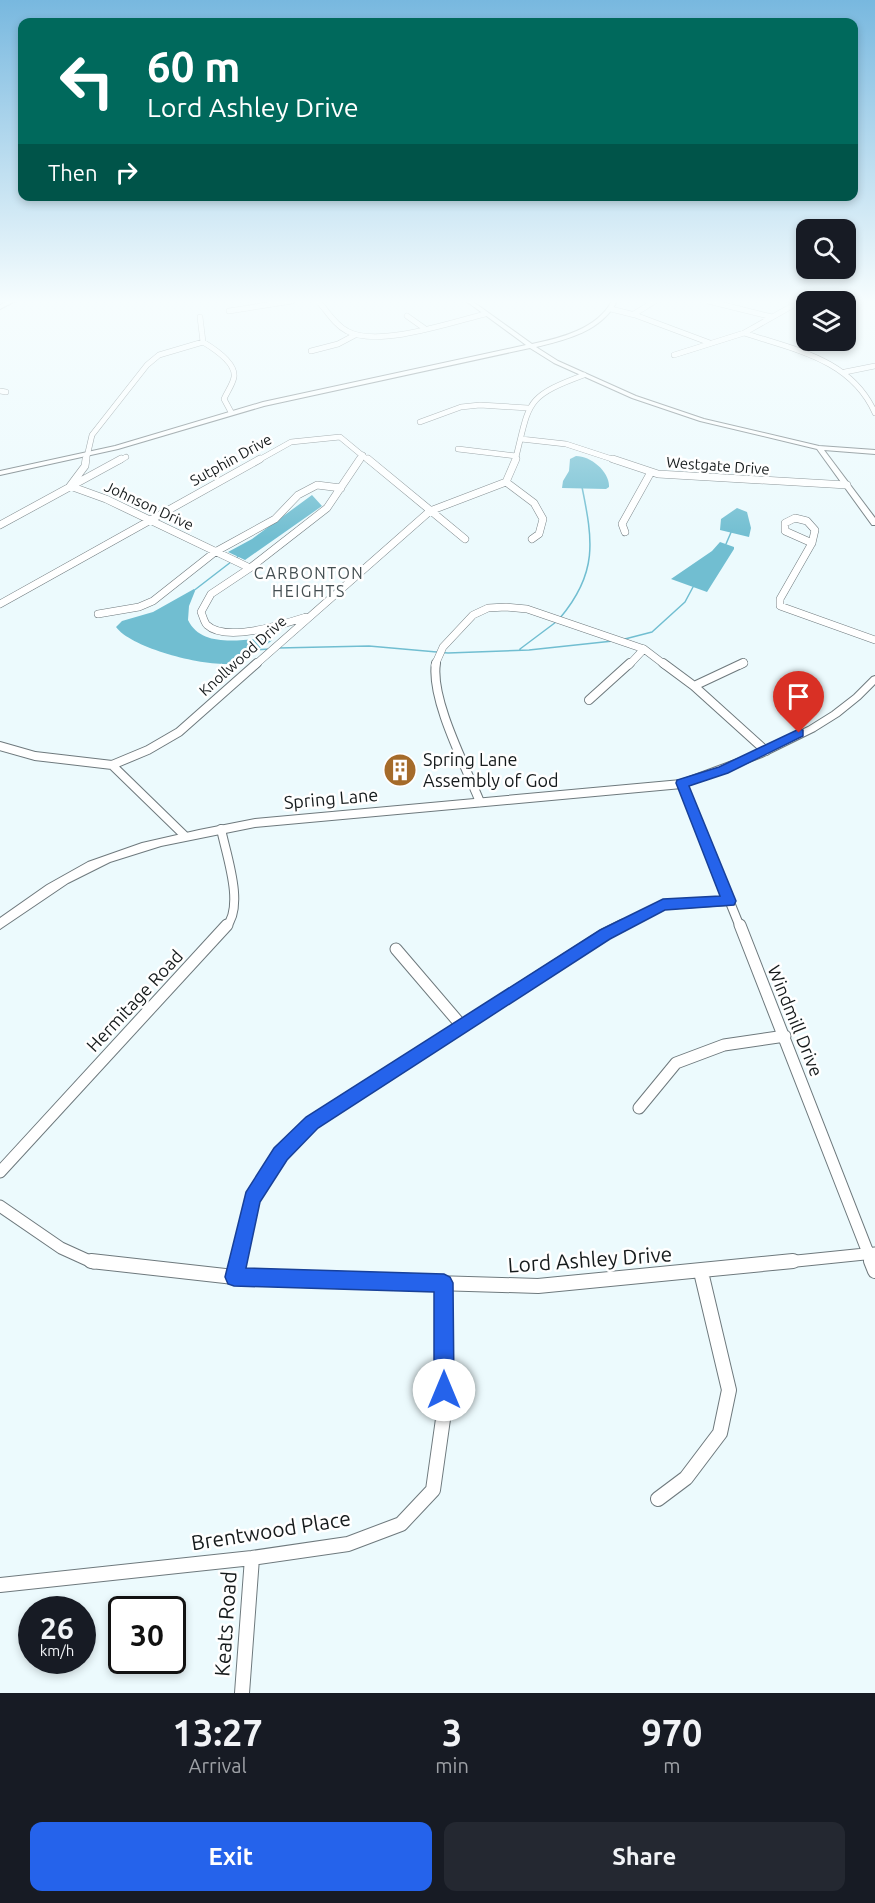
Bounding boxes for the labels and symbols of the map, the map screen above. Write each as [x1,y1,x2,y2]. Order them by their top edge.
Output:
street label: Sutphin Drive [187,430,275,489]
street label: Westgate Drive [666,453,770,478]
street label: Johnson Drive [102,478,196,534]
district label: CARBONTON HEIGHTS [254,564,364,600]
street label: Knollwood Drive [196,612,290,699]
pin [773,671,824,733]
place label: Spring Lane Assembly of God [423,749,559,790]
building icon: Spring Lane Assembly of God [382,752,418,788]
street label: Spring Lane [283,784,379,812]
street label: Hermitage Road [82,945,186,1055]
street label: Windmill Drive [765,962,827,1079]
street label: Lord Ashley Drive [507,1241,673,1277]
position arrow [412,1358,476,1422]
street label: Brentwood Place [189,1506,352,1554]
street label: Keats Road [209,1570,241,1677]
speed limit sign: 30 [108,1596,186,1674]

